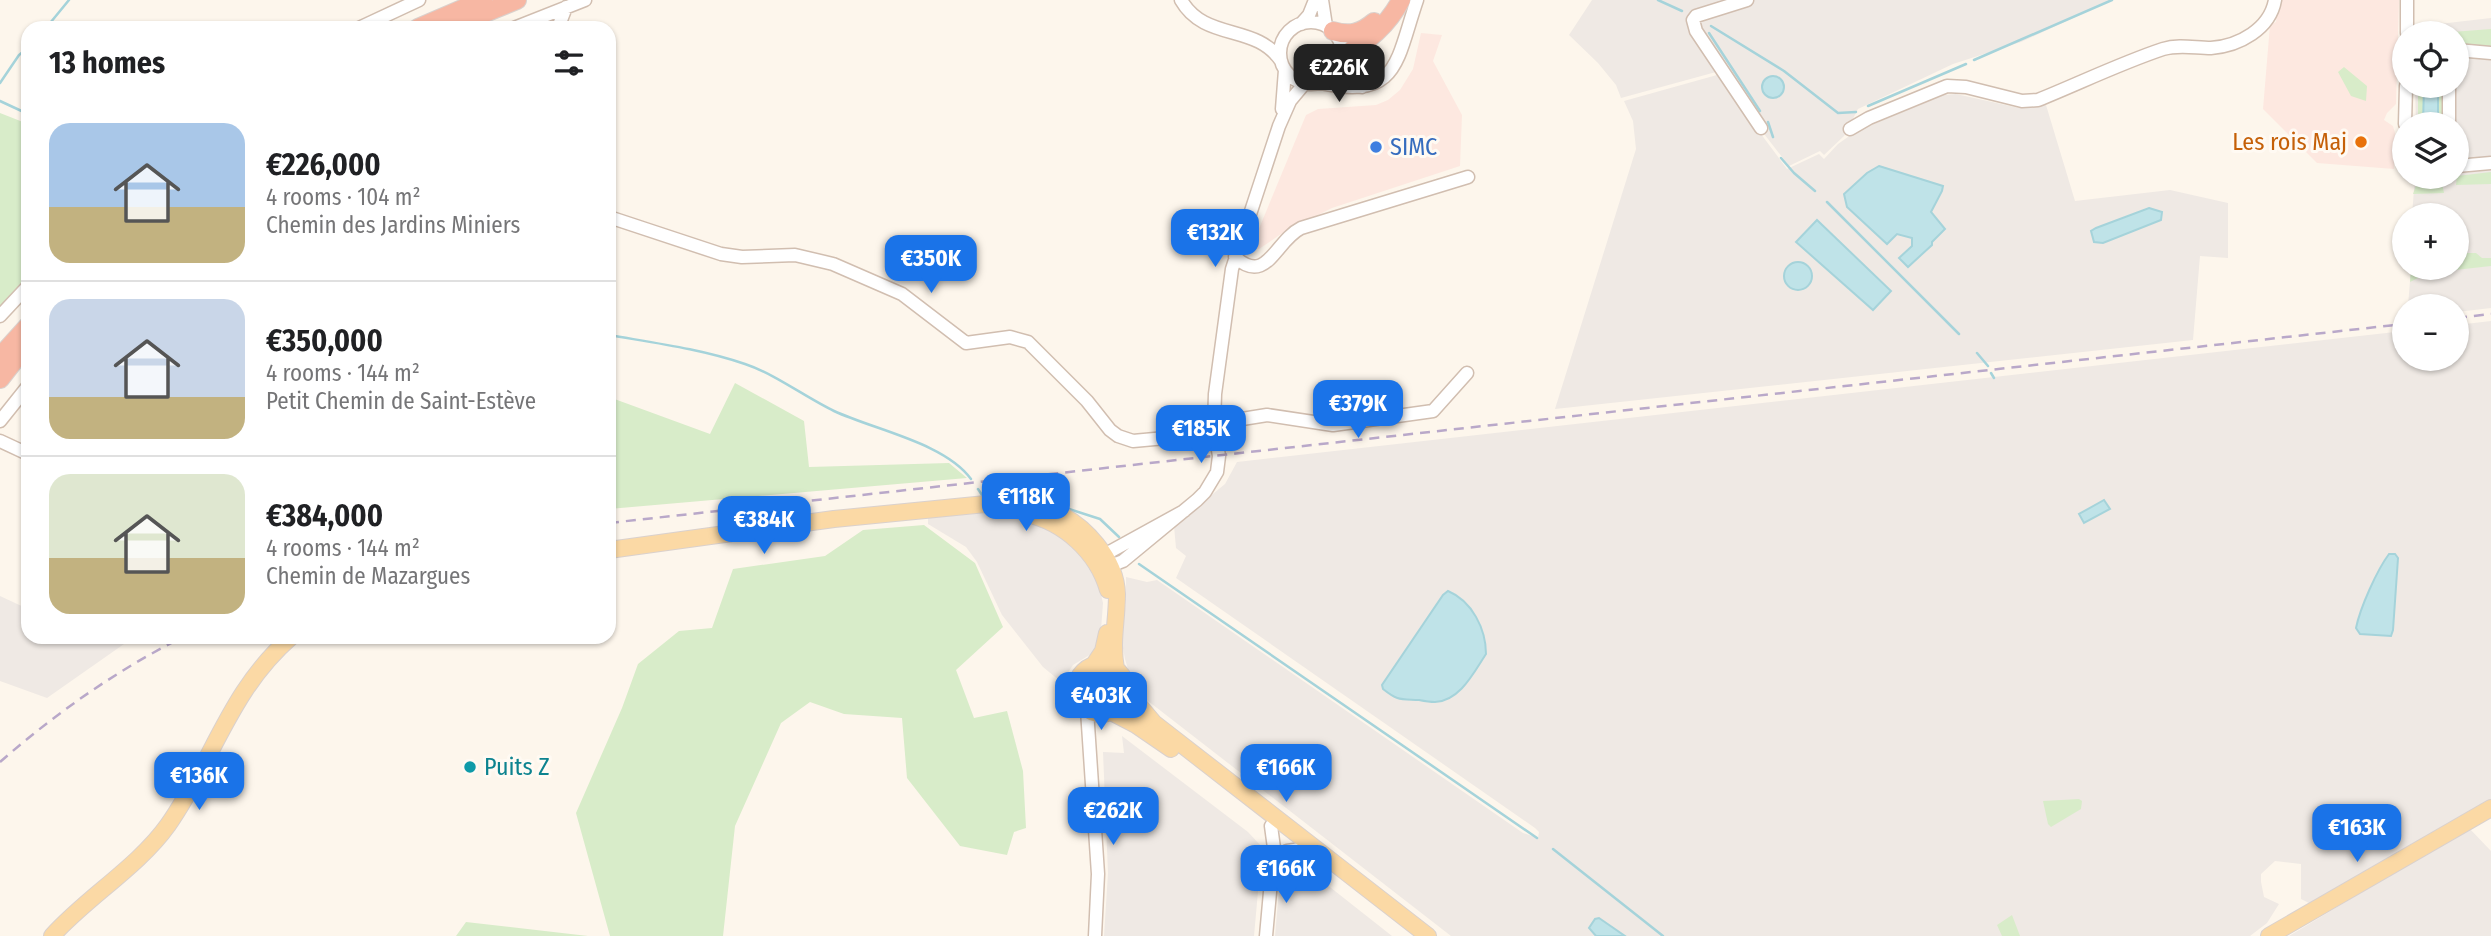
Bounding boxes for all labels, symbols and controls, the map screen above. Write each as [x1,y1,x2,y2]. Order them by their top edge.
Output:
map controls [2392,21,2469,371]
button: locate [2392,21,2469,98]
icon: filters [550,44,588,82]
pin: €226K [1290,44,1388,104]
text: 13 homes [49,45,165,81]
text: €226K [1310,53,1368,81]
button: layers [2392,112,2469,189]
place label: Les rois Maj [2232,128,2347,156]
place label: SIMC [1390,133,1437,161]
marker: Les rois Maj [2353,134,2369,150]
marker: SIMC [1368,139,1384,155]
text: €226,000 [266,147,381,183]
icon: home [105,151,189,235]
text: 4 rooms · 104 m² [266,183,421,211]
button: + [2392,203,2469,280]
pin: €132K [1166,210,1264,269]
text: Chemin des Jardins Miniers [266,211,520,239]
text: €132K [1187,218,1243,246]
pin: €350K [882,236,980,295]
text: €350K [901,244,961,272]
button: − [2392,294,2469,371]
text: €350,000 [266,323,383,359]
icon: home [105,327,189,411]
text: 4 rooms · 144 m² [266,359,420,387]
pin: €379K [1309,380,1407,440]
text: Petit Chemin de Saint-Estève [266,387,536,415]
text: €379K [1329,389,1387,417]
pin: €185K [1152,406,1250,465]
text: €185K [1172,414,1230,442]
pin: €118K [977,474,1075,533]
text: €118K [998,482,1054,510]
pin: €384K [715,496,813,556]
text: €384,000 [266,498,383,534]
icon: home [105,502,189,586]
text: €384K [734,505,794,533]
text: 4 rooms · 144 m² [266,534,420,562]
text: Chemin de Mazargues [266,562,470,590]
pin: €403K [1052,672,1150,732]
text: €403K [1071,681,1131,709]
pin: €166K [1237,744,1335,804]
pin: €136K [150,752,248,812]
place label: Puits Z [484,753,550,781]
text: €166K [1257,753,1315,781]
marker: Puits Z [462,759,478,775]
text: €136K [170,761,228,789]
pin: €262K [1064,788,1162,847]
text: €262K [1084,796,1142,824]
pin: €163K [2308,804,2406,864]
text: €163K [2328,813,2386,841]
pin: €166K [1237,846,1335,905]
text: €166K [1257,854,1315,882]

